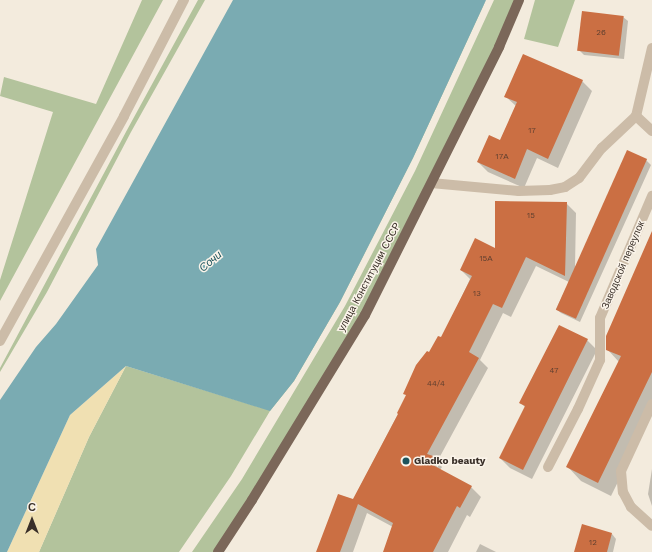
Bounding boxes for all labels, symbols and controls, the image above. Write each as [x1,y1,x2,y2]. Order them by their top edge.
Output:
house number: 26 [596,28,606,38]
house number: 17 [528,126,536,136]
house number: 17А [496,152,508,162]
house number: 15 [527,211,535,221]
street label: Заводской переулок [599,219,647,311]
street label: улица Конституции СССР [335,221,403,333]
water label: Сочи [197,249,225,275]
house number: 15А [479,254,493,264]
house number: 13 [473,289,481,299]
house number: 47 [550,366,558,376]
house number: 44/4 [427,379,445,389]
place label: Gladko beauty [414,455,485,467]
marker: Gladko beauty [401,456,411,466]
north arrow [12,500,52,540]
text: С [28,501,36,514]
house number: 12 [589,538,597,548]

